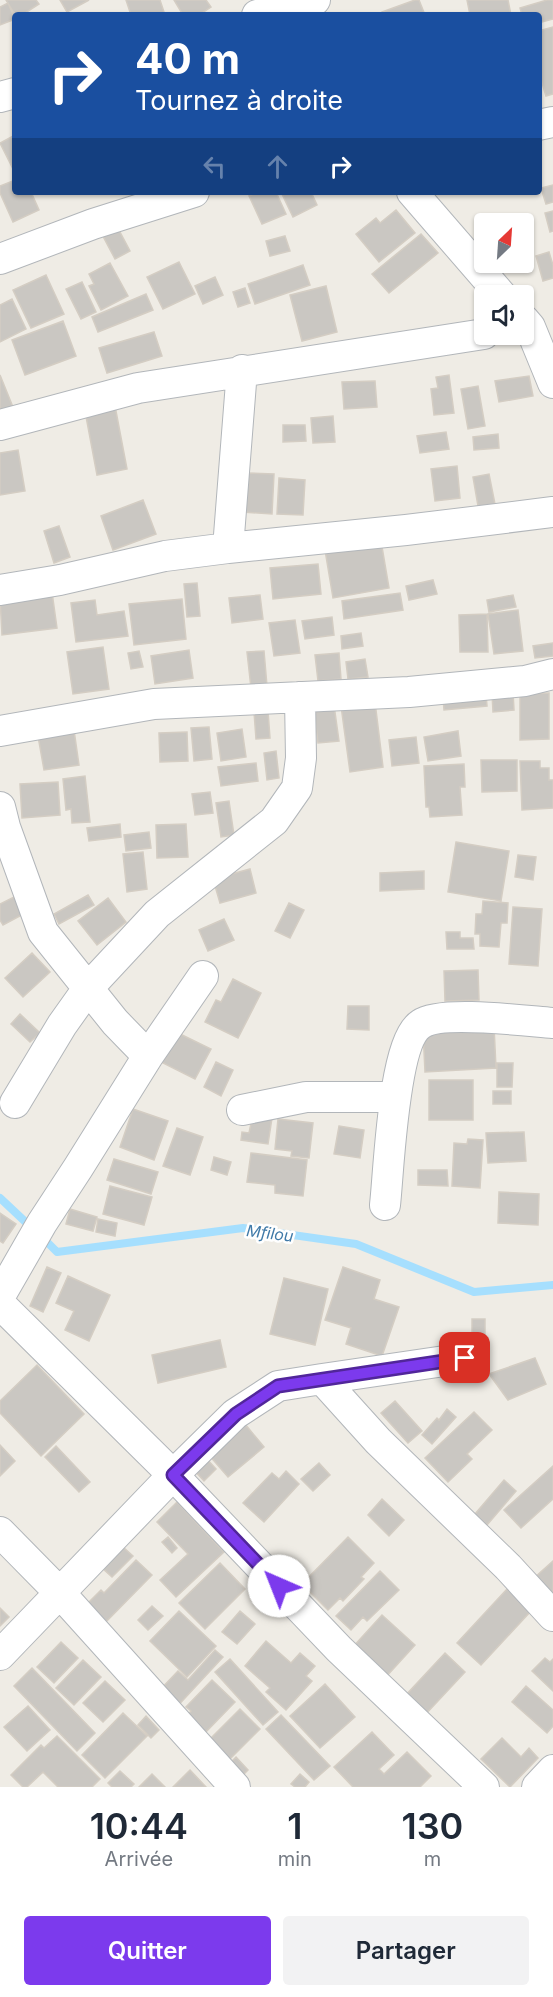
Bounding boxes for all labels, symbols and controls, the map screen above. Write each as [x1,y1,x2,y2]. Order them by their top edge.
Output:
text: 40 m [135,33,240,84]
icon: right [36,36,114,114]
text: Tournez à droite [135,84,343,117]
icon: left [198,150,231,183]
icon: ahead [261,150,294,183]
icon: right [324,150,357,183]
north arrow [474,213,534,273]
map controls [474,213,534,345]
button: sound [474,285,534,345]
water label: Mfilou [245,1220,295,1246]
pin [439,1332,490,1383]
icon: arrive [448,1341,481,1374]
position arrow [247,1554,311,1618]
text: 10:44 [90,1804,188,1848]
text: 1 [287,1804,302,1848]
text: 130 [401,1804,463,1848]
text: Arrivée [105,1847,173,1871]
text: min [278,1847,312,1871]
text: m [424,1847,441,1871]
button: Quitter [24,1916,271,1985]
button: Partager [283,1916,529,1985]

